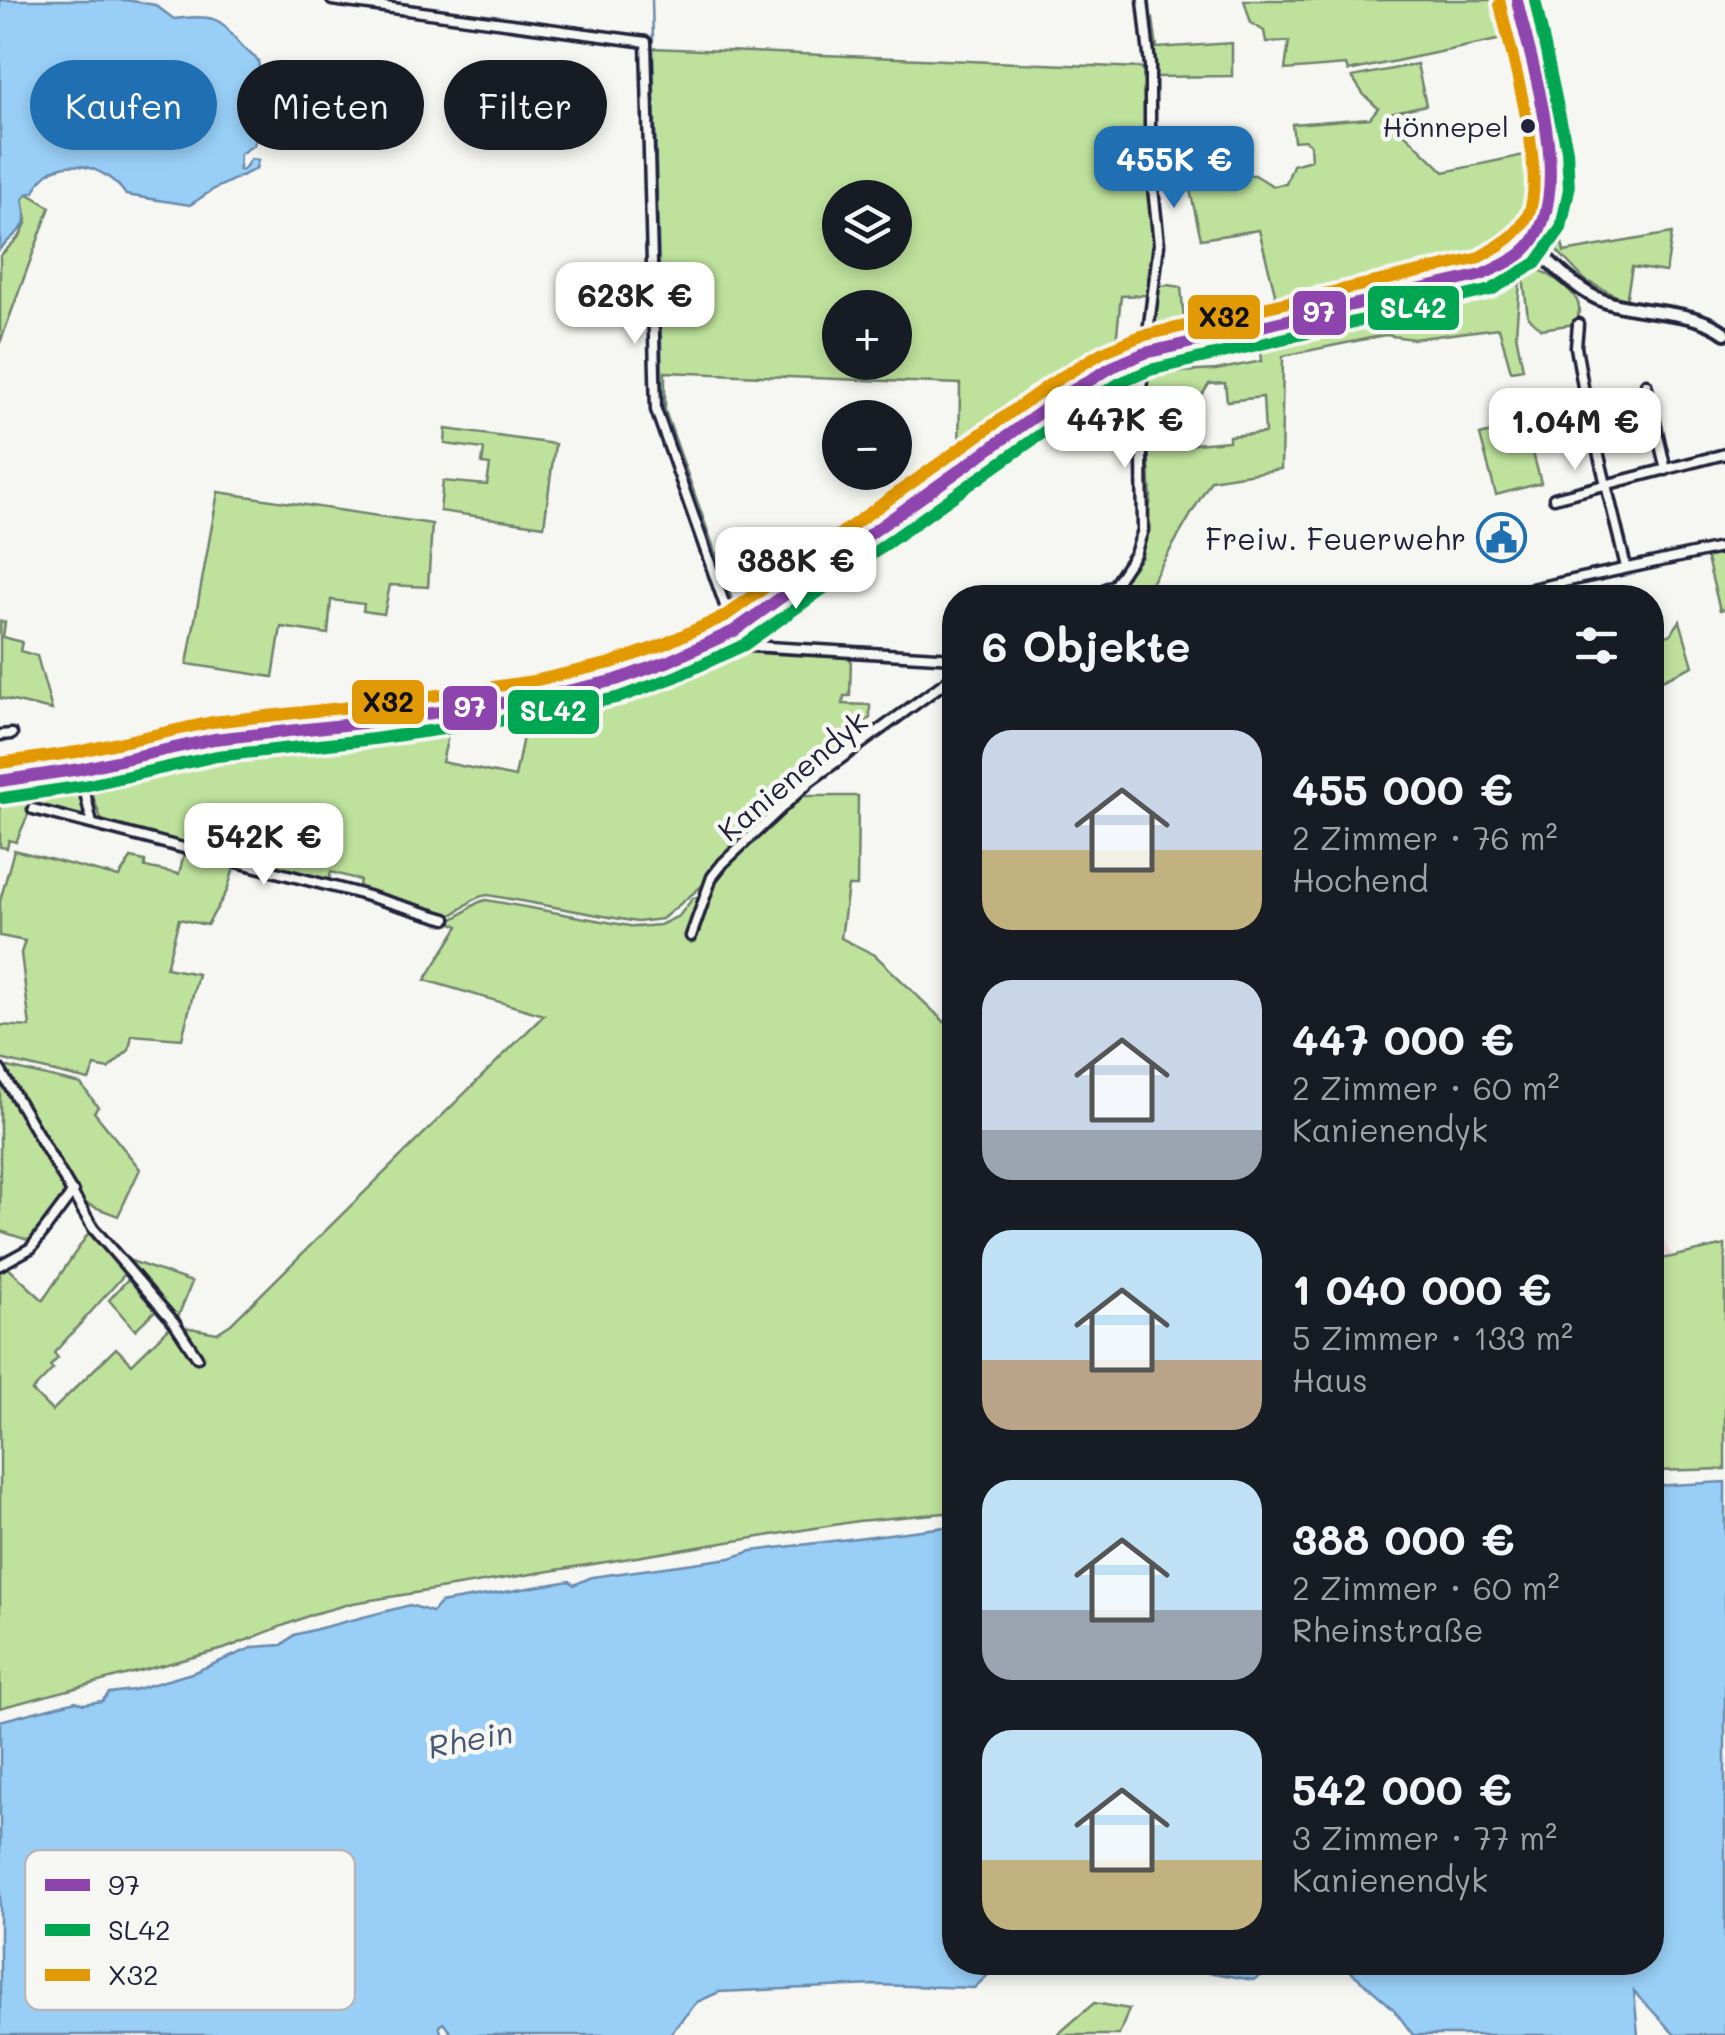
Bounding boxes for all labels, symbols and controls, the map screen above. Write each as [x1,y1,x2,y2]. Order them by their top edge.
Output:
chip: Kaufen [30,60,217,150]
chip: Mieten [237,60,424,150]
chip: Filter [444,60,607,150]
place label: Hönnepel [1382,108,1509,144]
marker: Hönnepel [1518,116,1538,136]
pin: 455K € [1093,126,1255,211]
text: 455K € [1116,137,1232,179]
map controls [822,180,912,490]
button: layers [822,180,912,270]
pin: 623K € [554,262,716,347]
text: 623K € [578,273,692,315]
line badge: SL42 [1366,284,1461,332]
line badge: 97 [1291,289,1348,337]
text: SL42 [1379,289,1447,325]
button: + [822,290,912,380]
line badge: X32 [1186,293,1262,341]
text: 97 [1303,293,1335,329]
text: X32 [1198,298,1250,334]
pin: 447K € [1044,386,1206,471]
pin: 1.04M € [1483,388,1667,473]
text: 447K € [1067,397,1183,439]
text: 1.04M € [1511,399,1639,441]
button: − [822,400,912,490]
public building icon: Freiw. Feuerwehr [1475,512,1527,564]
place label: Freiw. Feuerwehr [1205,518,1466,558]
pin: 388K € [715,527,877,612]
text: 388K € [737,538,855,580]
text: 6 Objekte [982,618,1190,673]
icon: filters [1569,618,1624,673]
line badge: X32 [350,678,426,726]
text: X32 [362,683,414,719]
line badge: 97 [441,684,499,732]
text: 97 [454,688,486,724]
line badge: SL42 [506,688,601,736]
text: SL42 [519,692,587,728]
street label: Kanienendyk [709,701,875,849]
text: 455 000 € [1292,761,1513,816]
icon: home [1062,770,1182,890]
pin: 542K € [183,803,345,888]
text: 542K € [206,814,322,856]
text: 2 Zimmer · 76 m² [1292,816,1558,858]
text: Hochend [1292,858,1428,900]
text: 447 000 € [1292,1011,1514,1066]
icon: home [1062,1020,1182,1140]
text: 2 Zimmer · 60 m² [1292,1066,1560,1108]
text: Kanienendyk [1292,1108,1488,1150]
text: 1 040 000 € [1292,1261,1552,1316]
icon: home [1062,1270,1182,1390]
text: 5 Zimmer · 133 m² [1292,1316,1573,1358]
text: Haus [1292,1358,1368,1400]
text: 388 000 € [1292,1511,1515,1566]
icon: home [1062,1520,1182,1640]
text: 2 Zimmer · 60 m² [1292,1566,1560,1608]
text: Rheinstraße [1292,1608,1484,1650]
water label: Rhein [424,1709,516,1767]
text: 542 000 € [1292,1761,1512,1816]
icon: home [1062,1770,1182,1890]
text: 3 Zimmer · 77 m² [1292,1816,1557,1858]
legend [25,1850,355,2010]
text: Kanienendyk [1292,1858,1488,1900]
text: 97 [108,1866,140,1902]
text: SL42 [108,1911,171,1947]
text: X32 [108,1956,159,1992]

